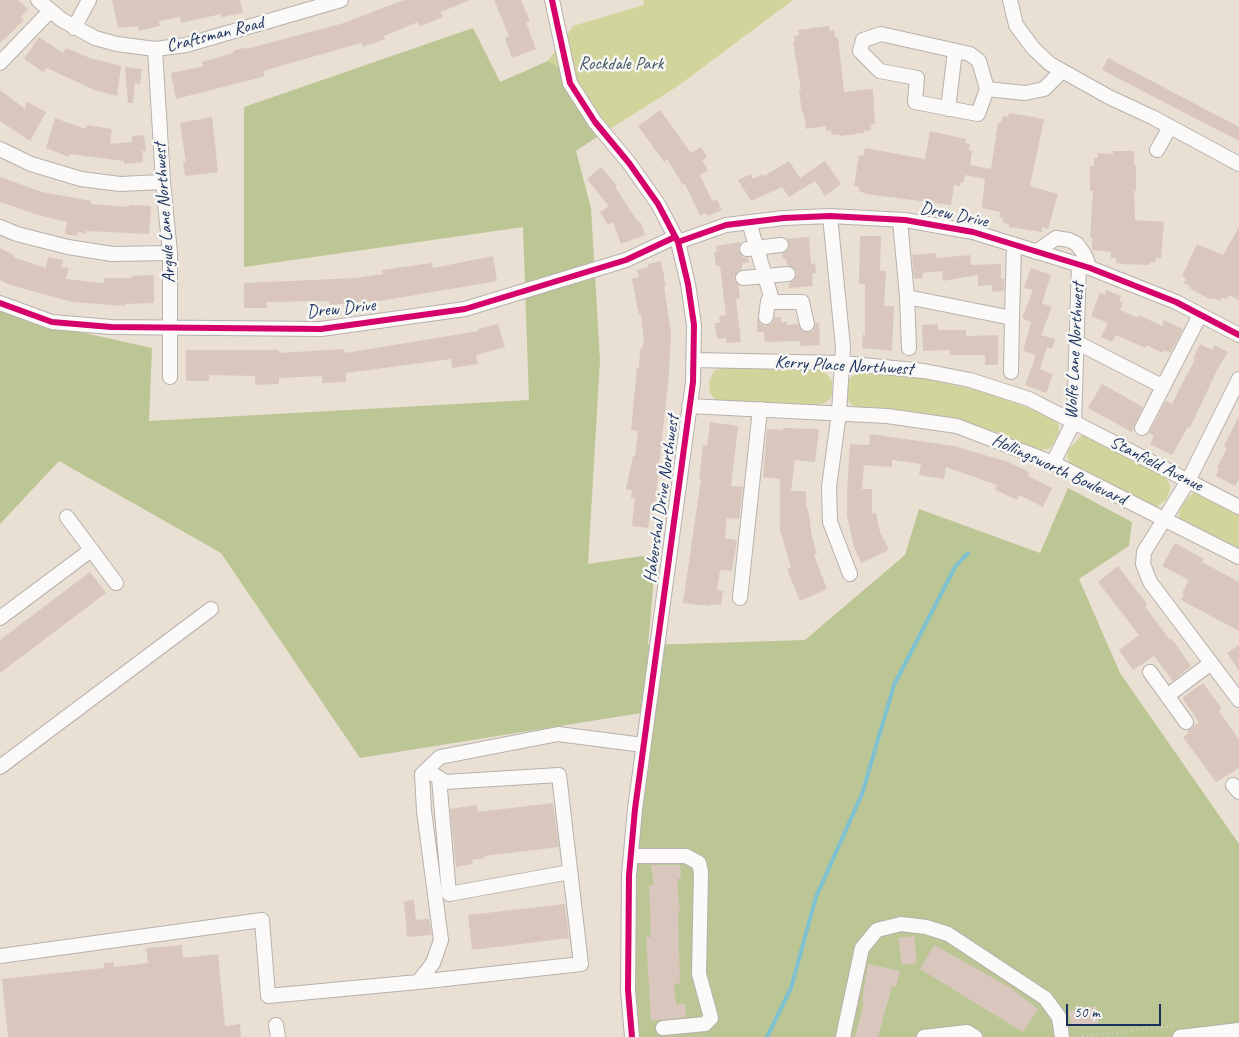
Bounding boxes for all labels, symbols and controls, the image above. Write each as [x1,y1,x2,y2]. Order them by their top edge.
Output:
street label: Craftsman Road [164,13,266,57]
park label: Rockdale Park [579,53,663,75]
street label: Argule Lane Northwest [149,142,181,284]
street label: Drew Drive [918,197,990,233]
street label: Wolfe Lane Northwest [1061,282,1089,420]
street label: Drew Drive [306,295,376,323]
street label: Kerry Place Northwest [774,352,914,380]
street label: Habershal Drive Northwest [640,414,684,584]
street label: Hollingsworth Boulevard [988,429,1130,511]
street label: Stanfield Avenue [1106,431,1206,497]
scale bar [1069,994,1164,1026]
text: 50 m [1074,1003,1100,1022]

